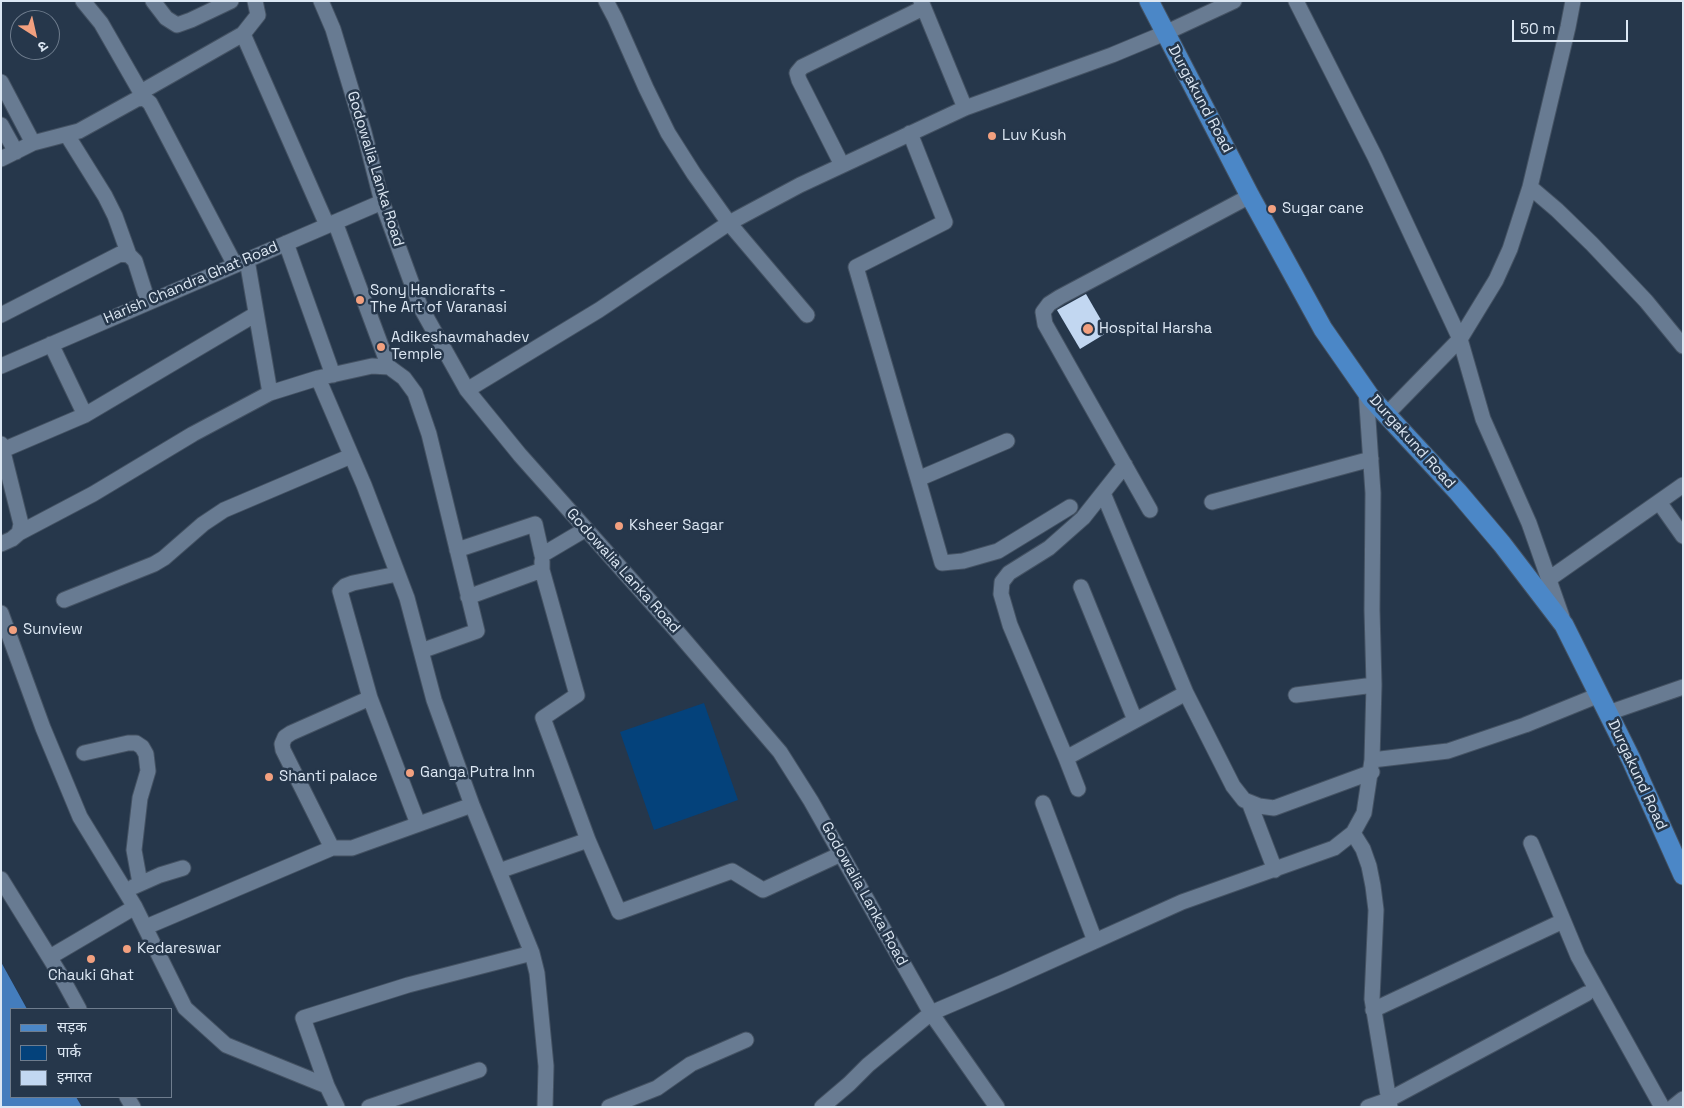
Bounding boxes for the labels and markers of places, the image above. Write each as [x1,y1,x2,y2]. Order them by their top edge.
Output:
place label: Luv Kush [1002,127,1067,145]
marker: Luv Kush [986,130,998,142]
place label: Sugar cane [1282,200,1364,218]
marker: Sugar cane [1266,203,1278,215]
place label: Sony Handicrafts - The Art of Varanasi [370,282,507,317]
marker: Sony Handicrafts - The Art of Varanasi [354,294,366,306]
place label: Hospital Harsha [1099,320,1212,338]
marker: Hospital Harsha [1081,322,1095,336]
place label: Adikeshavmahadev Temple [391,329,529,364]
marker: Adikeshavmahadev Temple [375,341,387,353]
place label: Ksheer Sagar [629,517,724,535]
marker: Ksheer Sagar [613,520,625,532]
place label: Sunview [23,621,83,639]
marker: Sunview [7,624,19,636]
place label: Ganga Putra Inn [420,764,535,782]
marker: Ganga Putra Inn [404,767,416,779]
place label: Shanti palace [279,768,378,786]
marker: Shanti palace [263,771,275,783]
place label: Kedareswar [137,940,221,958]
marker: Kedareswar [121,943,133,955]
marker: Chauki Ghat [85,953,97,965]
place label: Chauki Ghat [48,967,134,985]

